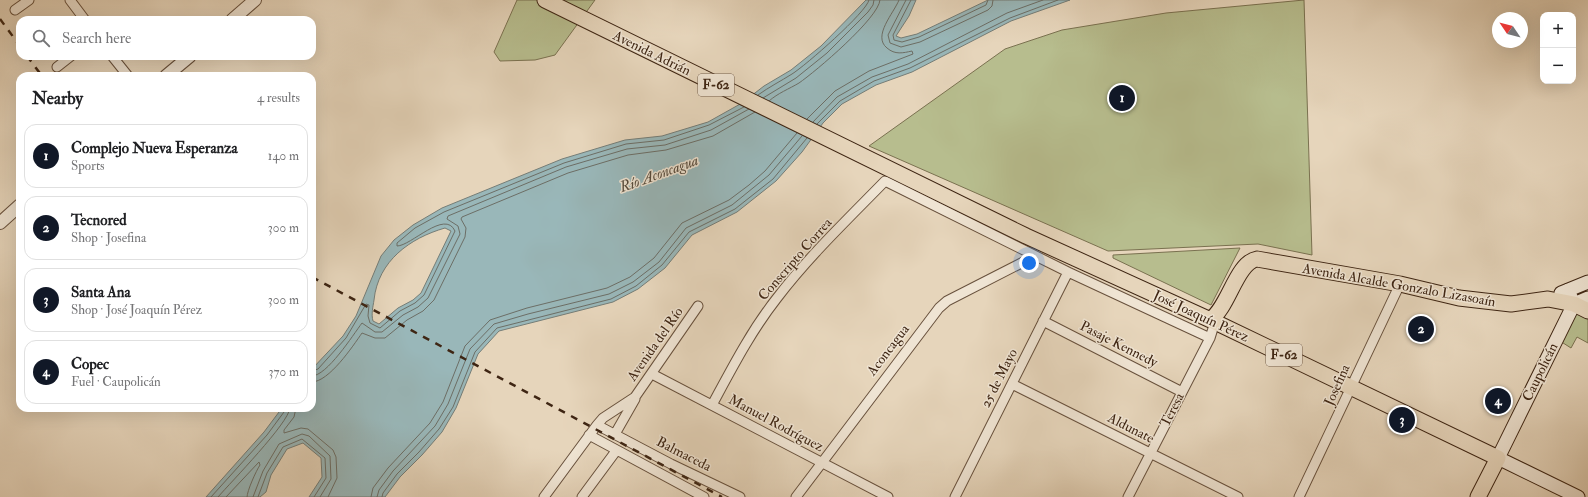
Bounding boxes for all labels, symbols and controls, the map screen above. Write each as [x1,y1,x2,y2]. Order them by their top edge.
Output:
north arrow [1492,12,1528,48]
map controls [1540,12,1576,84]
button: + [1540,12,1576,48]
search box [16,16,316,60]
street label: Avenida Adrián [609,26,694,79]
icon: search [30,27,52,49]
text: Search here [62,29,131,48]
button: − [1540,48,1576,84]
road number: F-62 [698,74,734,96]
pin: 1 [1109,83,1135,113]
text: Nearby [32,88,83,109]
text: 4 results [257,90,300,106]
text: Complejo Nueva Esperanza [71,139,238,158]
text: 1 [44,148,48,164]
text: 140 m [268,148,299,164]
water label: Río Aconcagua [616,151,701,197]
text: Sports [71,158,105,174]
text: Tecnored [71,211,127,230]
street label: Conscripto Correa [755,214,836,304]
text: 2 [43,220,49,236]
text: 300 m [268,220,299,236]
text: Shop · Josefina [71,230,146,246]
your location [1019,253,1039,273]
street label: Avenida Alcalde Gonzalo Lizasoaín [1300,259,1497,310]
text: Santa Ana [71,283,131,302]
street label: José Joaquín Pérez [1150,286,1252,346]
text: 3 [44,292,49,308]
text: 300 m [268,292,299,308]
text: Shop · José Joaquín Pérez [71,302,202,318]
street label: Avenida del Río [623,303,687,385]
pin: 2 [1408,314,1434,344]
street label: Pasaje Kennedy [1077,317,1161,372]
street label: Aconcagua [863,321,913,380]
street label: Caupolicán [1519,340,1562,404]
road number: F-62 [1266,344,1302,366]
street label: 25 de Mayo [977,346,1022,411]
text: Copec [71,355,109,374]
street label: Josefina [1320,361,1354,409]
text: 4 [42,364,50,380]
text: 370 m [269,364,299,380]
text: Fuel · Caupolicán [71,374,161,390]
pin: 4 [1485,386,1511,416]
street label: Teresa [1156,390,1188,430]
street label: Manuel Rodríguez [726,391,827,455]
pin: 3 [1389,405,1415,435]
street label: Aldunate [1104,409,1157,447]
street label: Balmaceda [654,433,714,475]

